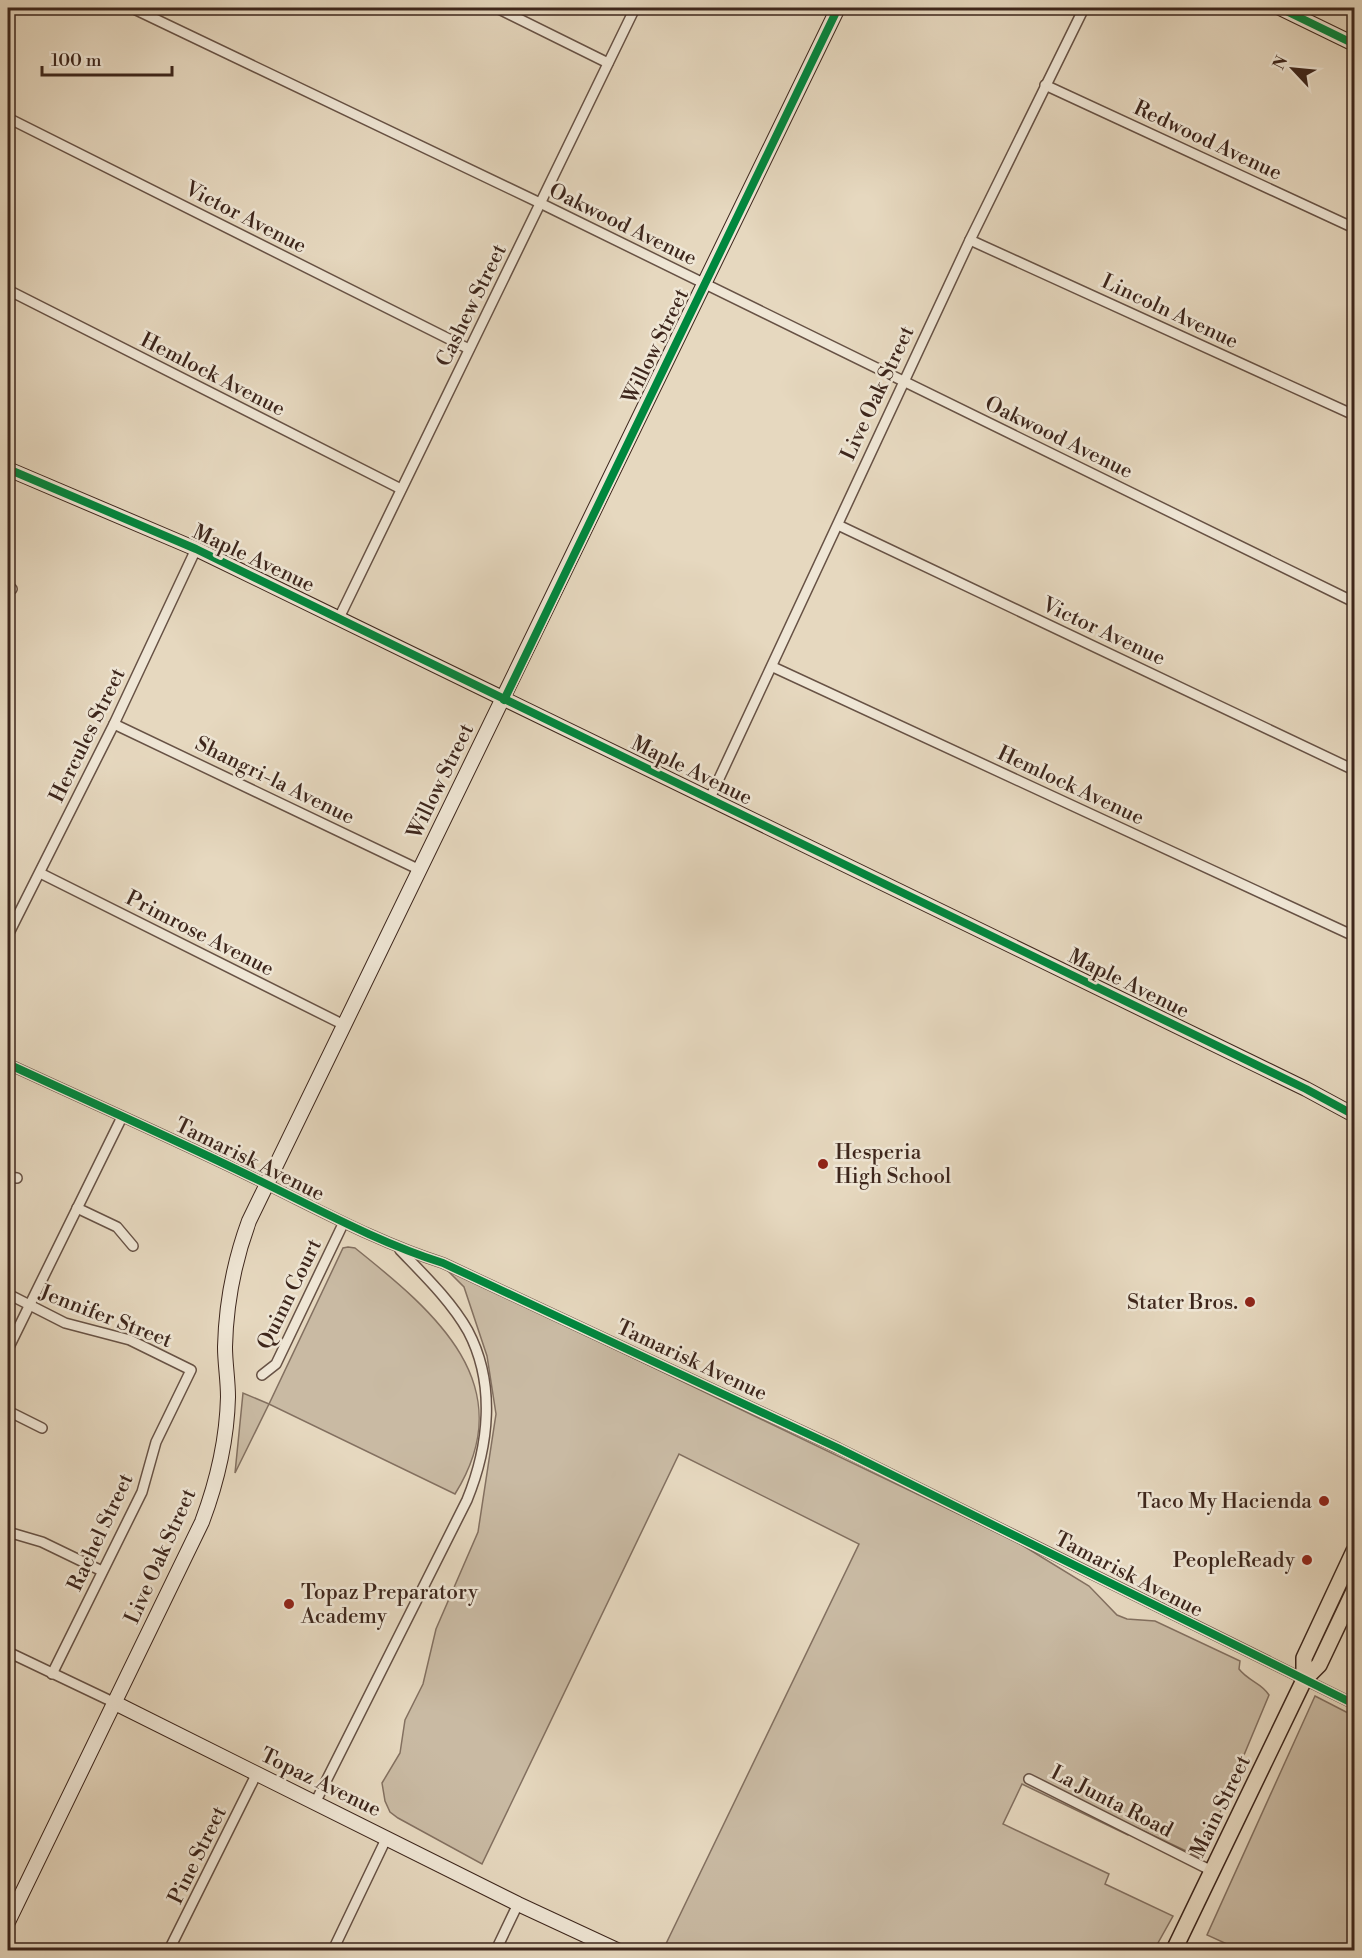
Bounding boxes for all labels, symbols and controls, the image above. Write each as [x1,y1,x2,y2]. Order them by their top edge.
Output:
scale bar [42,39,172,77]
north arrow [1263,39,1323,99]
text: 100 m [51,49,102,72]
text: N [1269,52,1292,73]
street label: Redwood Avenue [1129,95,1286,187]
street label: Victor Avenue [180,176,311,260]
street label: Oakwood Avenue [544,178,701,272]
street label: Cashew Street [431,239,513,371]
street label: Lincoln Avenue [1097,269,1242,355]
street label: Willow Street [616,284,695,409]
street label: Live Oak Street [835,322,921,465]
street label: Hemlock Avenue [136,327,289,423]
street label: Oakwood Avenue [980,391,1137,485]
street label: Maple Avenue [188,519,319,599]
street label: Victor Avenue [1037,592,1169,672]
street label: Hercules Street [44,664,132,807]
street label: Willow Street [401,719,480,844]
street label: Maple Avenue [627,730,756,811]
street label: Shangri-la Avenue [191,731,359,831]
street label: Hemlock Avenue [993,741,1148,831]
street label: Primrose Avenue [121,885,278,983]
street label: Maple Avenue [1064,943,1193,1024]
street label: Tamarisk Avenue [170,1112,329,1207]
place label: Hesperia High School [835,1140,951,1190]
marker: Hesperia High School [816,1157,830,1171]
street label: Quinn Court [252,1234,328,1354]
street label: Jennifer Street [35,1279,176,1354]
place label: Stater Bros. [1127,1290,1238,1316]
marker: Stater Bros. [1243,1295,1257,1309]
street label: Tamarisk Avenue [612,1315,771,1407]
street label: Rachel Street [62,1469,140,1595]
street label: Live Oak Street [119,1484,203,1628]
place label: Taco My Hacienda [1137,1489,1312,1515]
marker: Taco My Hacienda [1317,1494,1331,1508]
street label: Tamarisk Avenue [1050,1526,1207,1624]
place label: PeopleReady [1173,1548,1296,1574]
marker: PeopleReady [1300,1553,1314,1567]
place label: Topaz Preparatory Academy [300,1580,479,1630]
marker: Topaz Preparatory Academy [282,1597,296,1611]
street label: Topaz Avenue [256,1742,385,1823]
street label: Main Street [1185,1751,1257,1862]
street label: La Junta Road [1046,1760,1177,1844]
street label: Pine Street [163,1802,233,1909]

